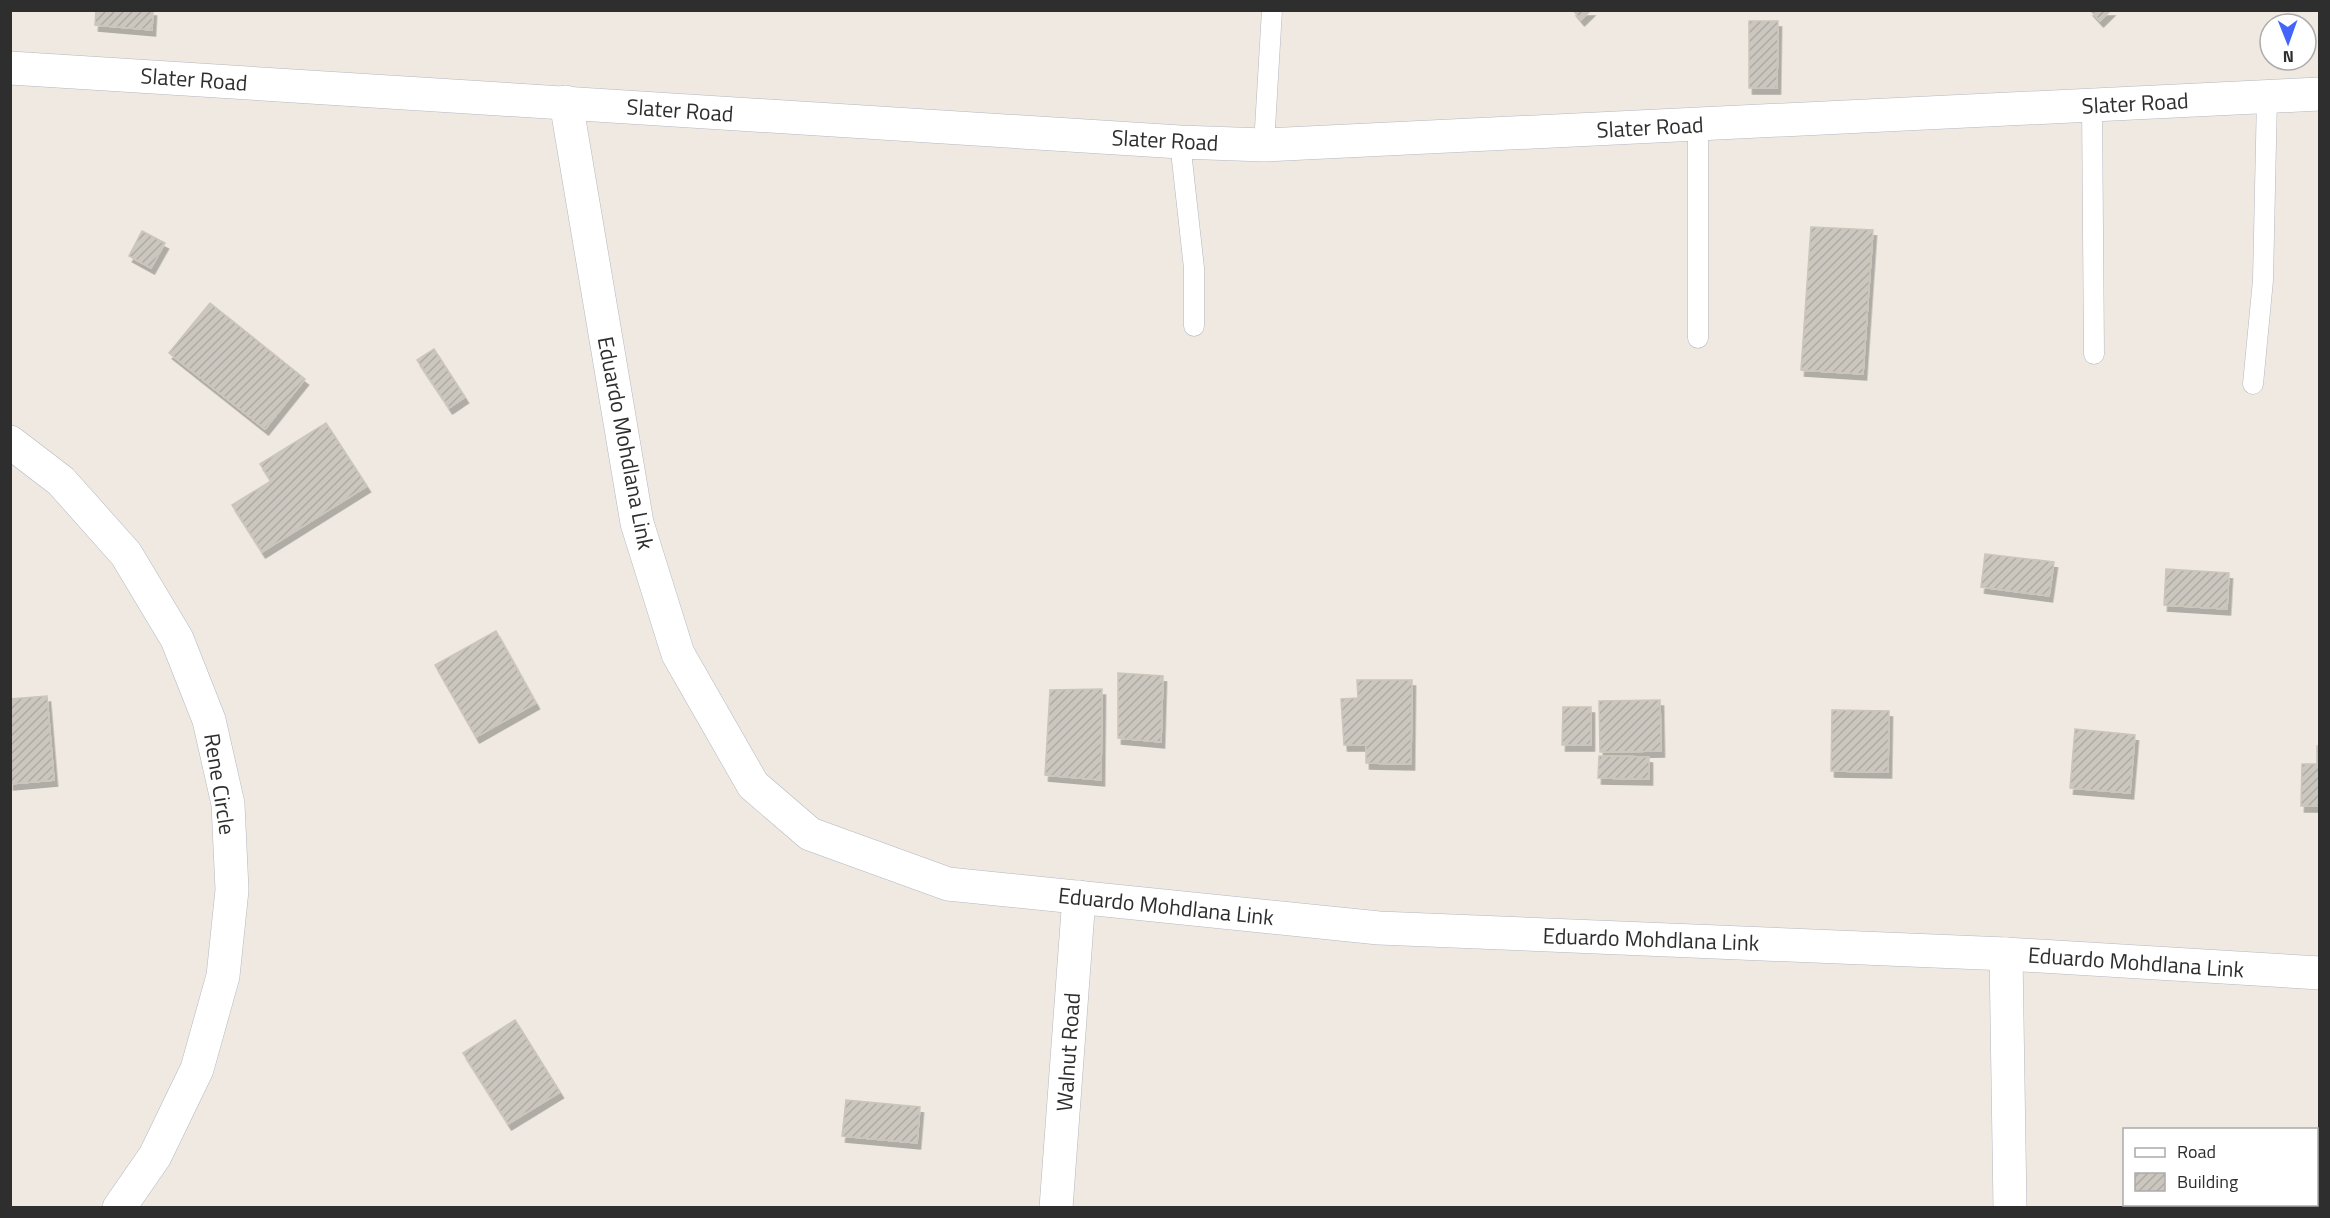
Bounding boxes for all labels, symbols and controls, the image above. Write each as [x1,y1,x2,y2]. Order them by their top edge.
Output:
north arrow [2258,12,2318,72]
text: N [2283,45,2294,69]
street label: Slater Road [139,58,249,100]
street label: Slater Road [2081,83,2189,123]
street label: Slater Road [625,89,735,131]
street label: Slater Road [1596,107,1704,147]
street label: Slater Road [1111,120,1219,160]
street label: Eduardo Mohdlana Link [589,333,663,553]
street label: Rene Circle [195,731,245,837]
street label: Eduardo Mohdlana Link [1056,878,1276,934]
street label: Eduardo Mohdlana Link [1542,918,1760,960]
street label: Eduardo Mohdlana Link [2027,937,2246,987]
street label: Walnut Road [1047,991,1089,1113]
legend [2123,1128,2318,1206]
text: Road [2177,1138,2216,1165]
text: Building [2177,1168,2238,1195]

